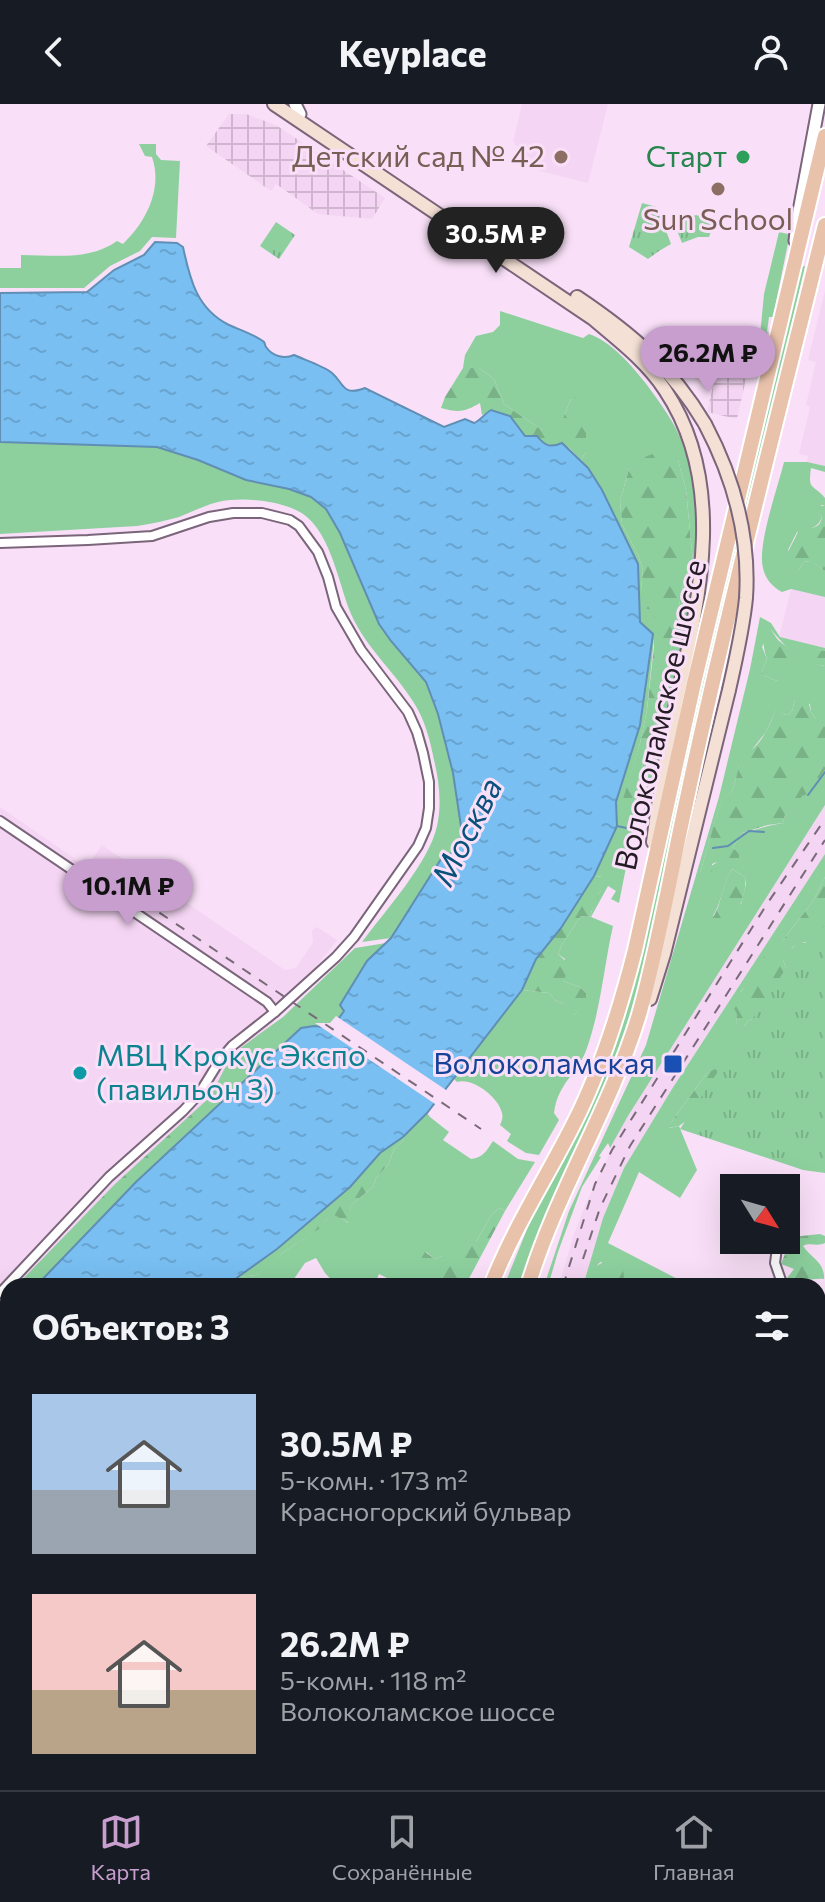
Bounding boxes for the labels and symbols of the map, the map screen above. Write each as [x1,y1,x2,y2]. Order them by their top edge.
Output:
place label: Детский сад № 42 [292,136,545,173]
place label: Старт [646,136,727,173]
marker: Детский сад № 42 [552,148,570,166]
marker: Старт [734,148,752,166]
marker: Sun School [709,180,727,198]
place label: Sun School [643,199,793,236]
pin: 30.5M ₽ [422,207,570,275]
pin: 26.2M ₽ [634,326,782,394]
street label: Волоколамское шоссе [605,556,712,873]
water label: Москва [421,770,509,892]
pin: 10.1M ₽ [54,859,202,927]
place label: МВЦ Крокус Экспо (павильон 3) [96,1035,366,1106]
place label: Волоколамская [433,1043,655,1080]
marker: Волоколамская [662,1053,684,1075]
marker: МВЦ Крокус Экспо (павильон 3) [71,1064,89,1082]
north arrow [720,1174,800,1254]

